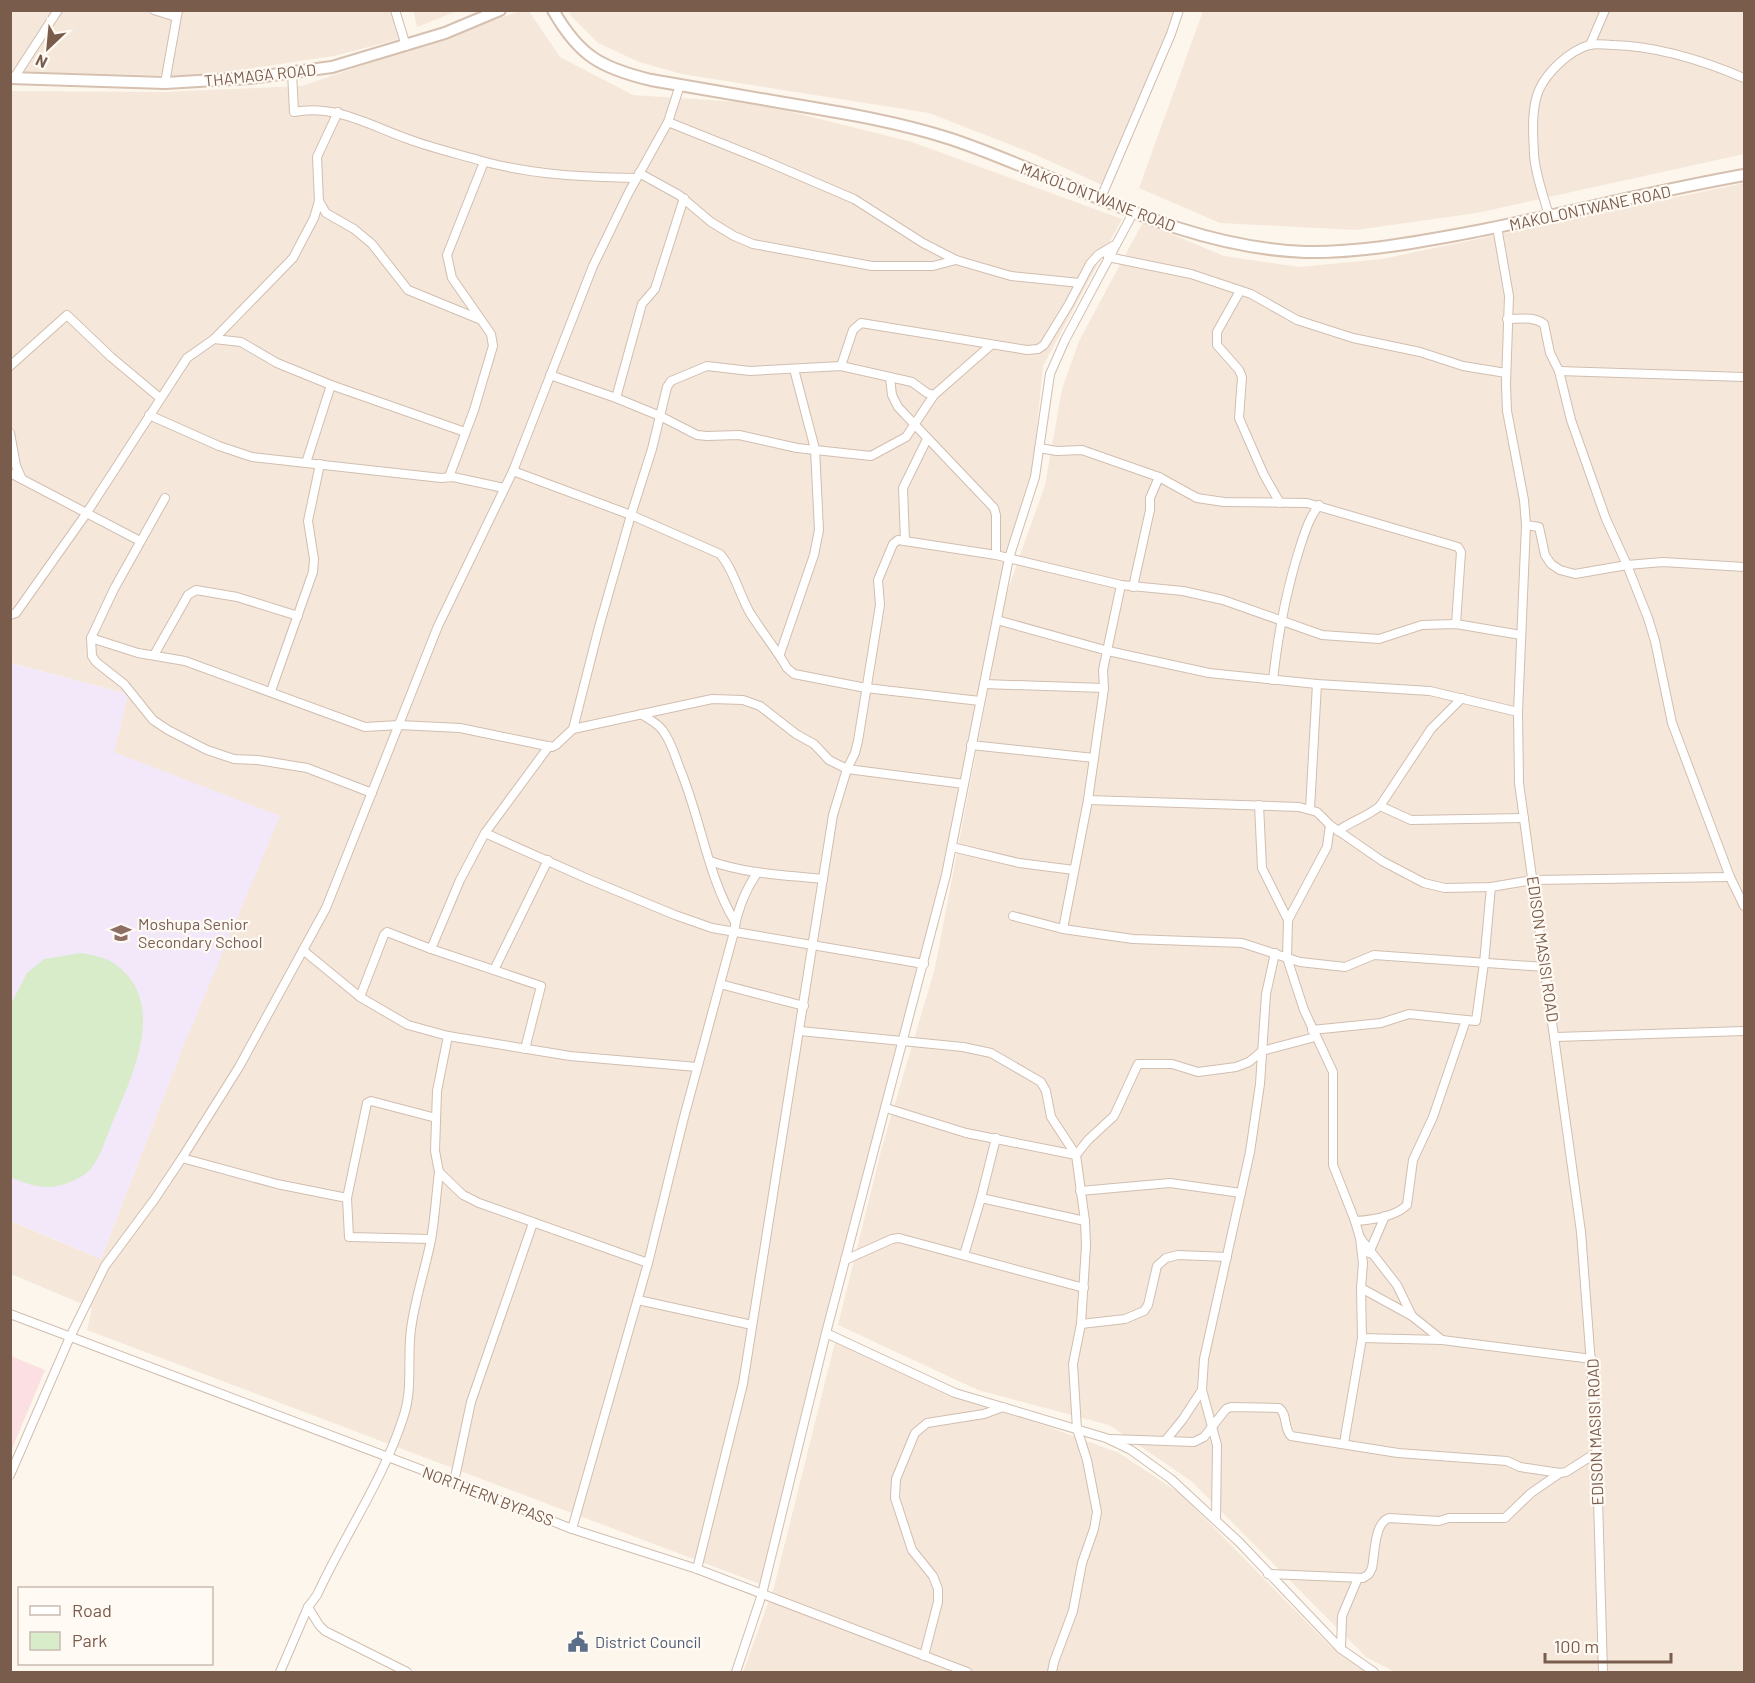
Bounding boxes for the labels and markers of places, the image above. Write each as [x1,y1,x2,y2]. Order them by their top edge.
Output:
place label: Moshupa Senior Secondary School [138,914,262,951]
school or university icon: Moshupa Senior Secondary School [109,921,133,945]
public building icon: District Council [566,1630,590,1654]
place label: District Council [595,1632,701,1651]

